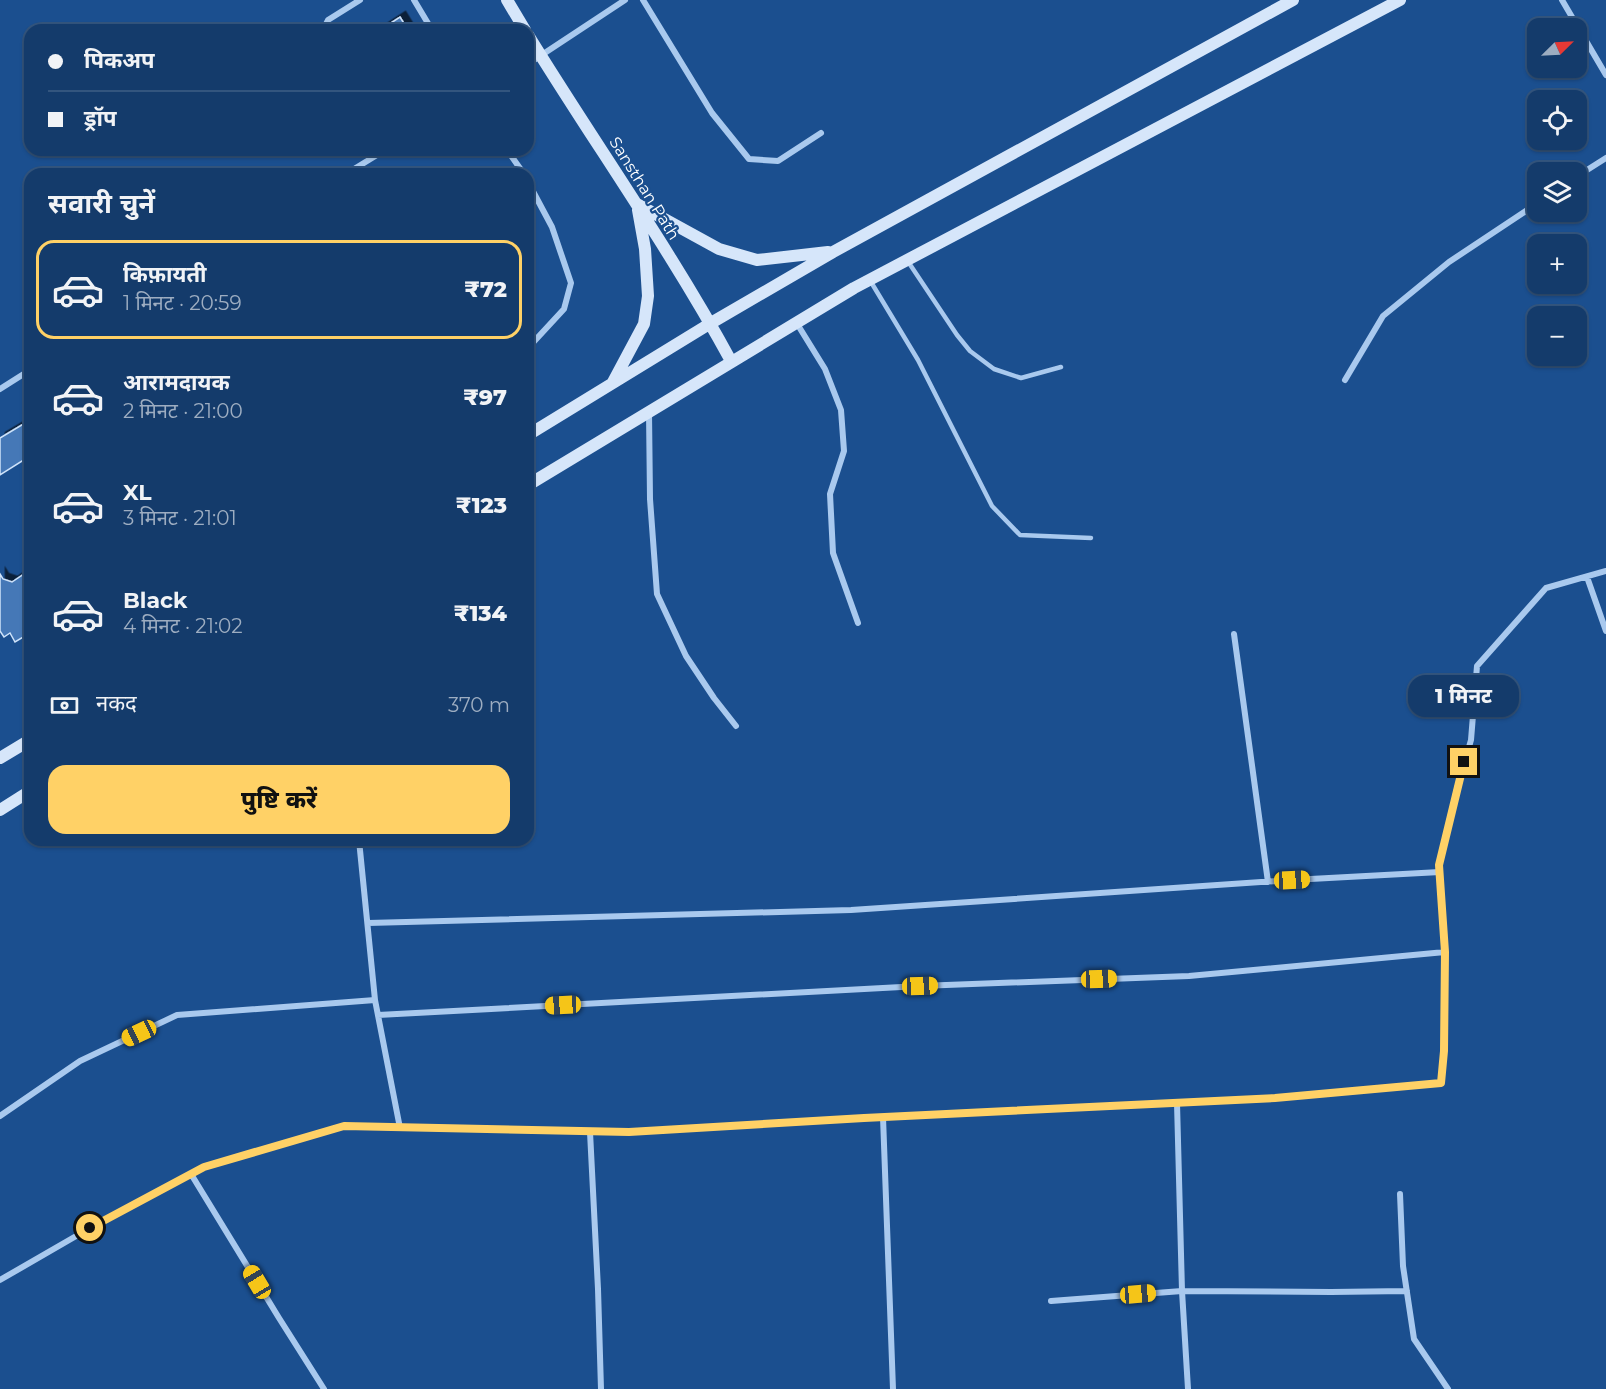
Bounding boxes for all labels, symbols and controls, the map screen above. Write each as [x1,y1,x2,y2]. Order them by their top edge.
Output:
north arrow [1527,18,1587,78]
map controls [1527,18,1587,366]
text: पिकअप [84,47,155,74]
button: locate [1527,90,1587,150]
text: ड्रॉप [84,105,117,132]
street label: Sansthan Path [605,133,684,243]
button: layers [1527,162,1587,222]
text: सवारी चुनें [48,187,155,220]
button: + [1527,234,1587,294]
text: किफ़ायती [123,261,207,288]
icon: car [51,263,105,317]
text: ₹72 [464,276,507,303]
text: 1 मिनट · 20:59 [123,291,242,315]
button: − [1527,306,1587,366]
text: आरामदायक [123,369,230,396]
icon: car [51,371,105,425]
text: ₹97 [463,384,507,411]
text: 2 मिनट · 21:00 [123,399,243,423]
icon: car [51,479,105,533]
text: XL [123,479,152,506]
text: ₹123 [456,492,507,519]
text: 3 मिनट · 21:01 [123,506,237,530]
icon: car [51,587,105,641]
text: Black [123,587,187,614]
text: ₹134 [453,600,507,627]
text: 4 मिनट · 21:02 [123,614,243,638]
callout: 1 मिनट [1408,675,1520,717]
text: 1 मिनट [1435,684,1492,708]
icon: cash [48,689,81,722]
text: नकद [96,690,137,717]
text: 370 m [448,693,510,717]
route end [1450,748,1477,775]
button: पुष्टि करें [48,765,510,834]
car [1274,870,1310,890]
car [1081,969,1117,989]
car [902,976,938,996]
car [545,995,581,1015]
car [119,1017,159,1049]
route start [76,1214,103,1241]
car [240,1262,274,1302]
car [1119,1283,1157,1305]

